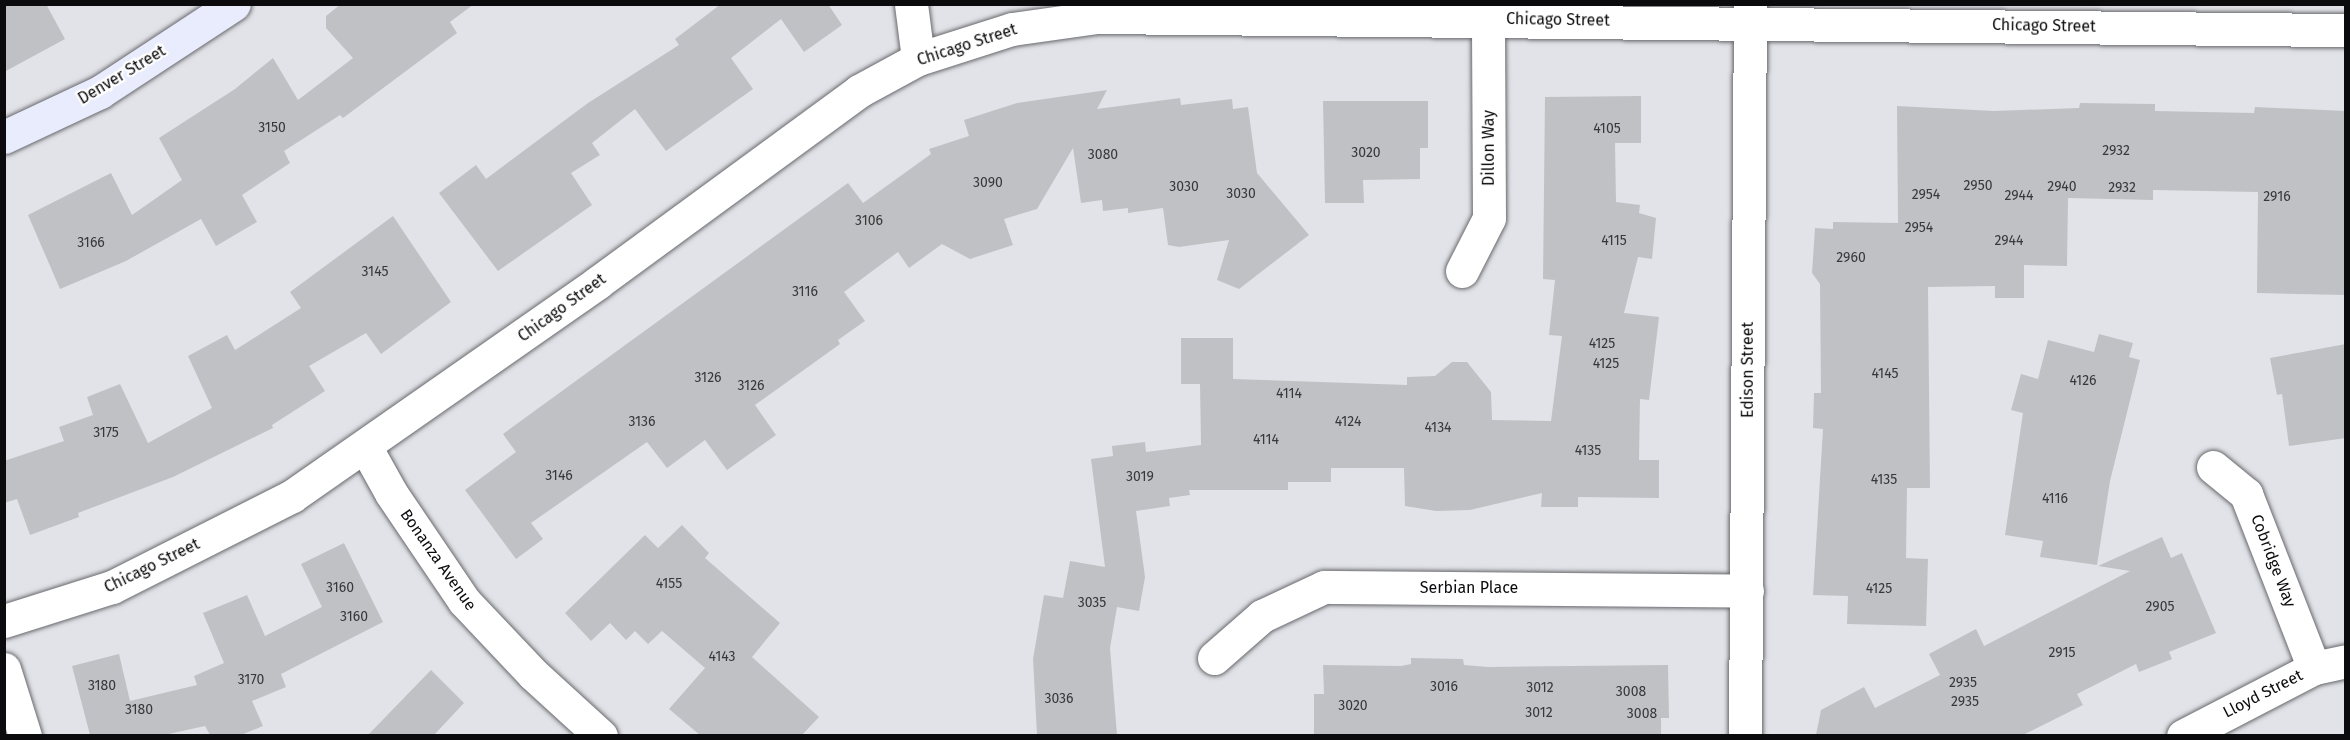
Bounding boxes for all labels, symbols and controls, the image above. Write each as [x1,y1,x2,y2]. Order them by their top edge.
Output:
street label: Chicago Street [1506,9,1610,31]
street label: Chicago Street [1992,15,2096,37]
street label: Chicago Street [915,20,1019,70]
street label: Denver Street [75,41,169,109]
street label: Dillon Way [1479,110,1499,186]
house number: 3150 [258,120,286,136]
house number: 4105 [1593,121,1621,137]
house number: 2932 [2102,143,2130,159]
house number: 3020 [1351,145,1381,161]
house number: 3080 [1088,147,1118,163]
house number: 3090 [973,175,1003,191]
house number: 2950 [1964,178,1992,194]
house number: 3030 [1169,179,1199,195]
house number: 2940 [2047,179,2077,195]
house number: 2932 [2108,180,2136,196]
house number: 3030 [1226,186,1256,202]
house number: 2954 [1912,187,1940,203]
house number: 2944 [2005,188,2033,204]
house number: 2916 [2263,189,2291,205]
house number: 3106 [855,213,883,229]
house number: 2954 [1905,220,1933,236]
house number: 4115 [1601,233,1627,249]
house number: 2944 [1995,233,2023,249]
house number: 3166 [77,235,105,251]
house number: 2960 [1836,250,1866,266]
house number: 3145 [361,264,389,280]
street label: Chicago Street [514,270,610,346]
house number: 3116 [792,284,818,300]
street label: Edison Street [1738,322,1758,418]
house number: 4125 [1589,336,1615,352]
house number: 4125 [1593,356,1619,372]
house number: 4145 [1871,366,1899,382]
house number: 3126 [694,370,722,386]
house number: 4126 [2069,373,2097,389]
house number: 3126 [737,378,765,394]
house number: 4114 [1276,386,1302,402]
house number: 3136 [628,414,656,430]
house number: 4124 [1335,414,1361,430]
house number: 4134 [1424,420,1452,436]
house number: 3175 [93,425,119,441]
house number: 4114 [1253,432,1279,448]
house number: 4135 [1575,443,1601,459]
house number: 3146 [545,468,573,484]
house number: 3019 [1126,469,1154,485]
house number: 4135 [1871,472,1897,488]
house number: 4116 [2042,491,2068,507]
street label: Bonanza Avenue [396,506,480,614]
street label: Cobridge Way [2247,512,2299,610]
street label: Chicago Street [101,535,203,597]
house number: 4155 [656,576,682,592]
street label: Serbian Place [1420,578,1518,598]
house number: 3160 [326,580,354,596]
house number: 4125 [1866,581,1892,597]
house number: 3035 [1078,595,1106,611]
house number: 2905 [2146,599,2174,615]
house number: 3160 [340,609,368,625]
house number: 2915 [2049,645,2075,661]
house number: 4143 [709,649,735,665]
street label: Lloyd Street [2220,666,2306,722]
house number: 3170 [238,672,264,688]
house number: 2935 [1949,675,1977,691]
house number: 3180 [88,678,116,694]
house number: 3016 [1430,679,1458,695]
house number: 3012 [1526,680,1554,696]
house number: 3008 [1616,684,1646,700]
house number: 3036 [1044,691,1074,707]
house number: 2935 [1951,694,1979,710]
house number: 3020 [1338,698,1368,714]
house number: 3180 [125,702,153,718]
house number: 3012 [1525,705,1553,721]
house number: 3008 [1627,706,1657,722]

